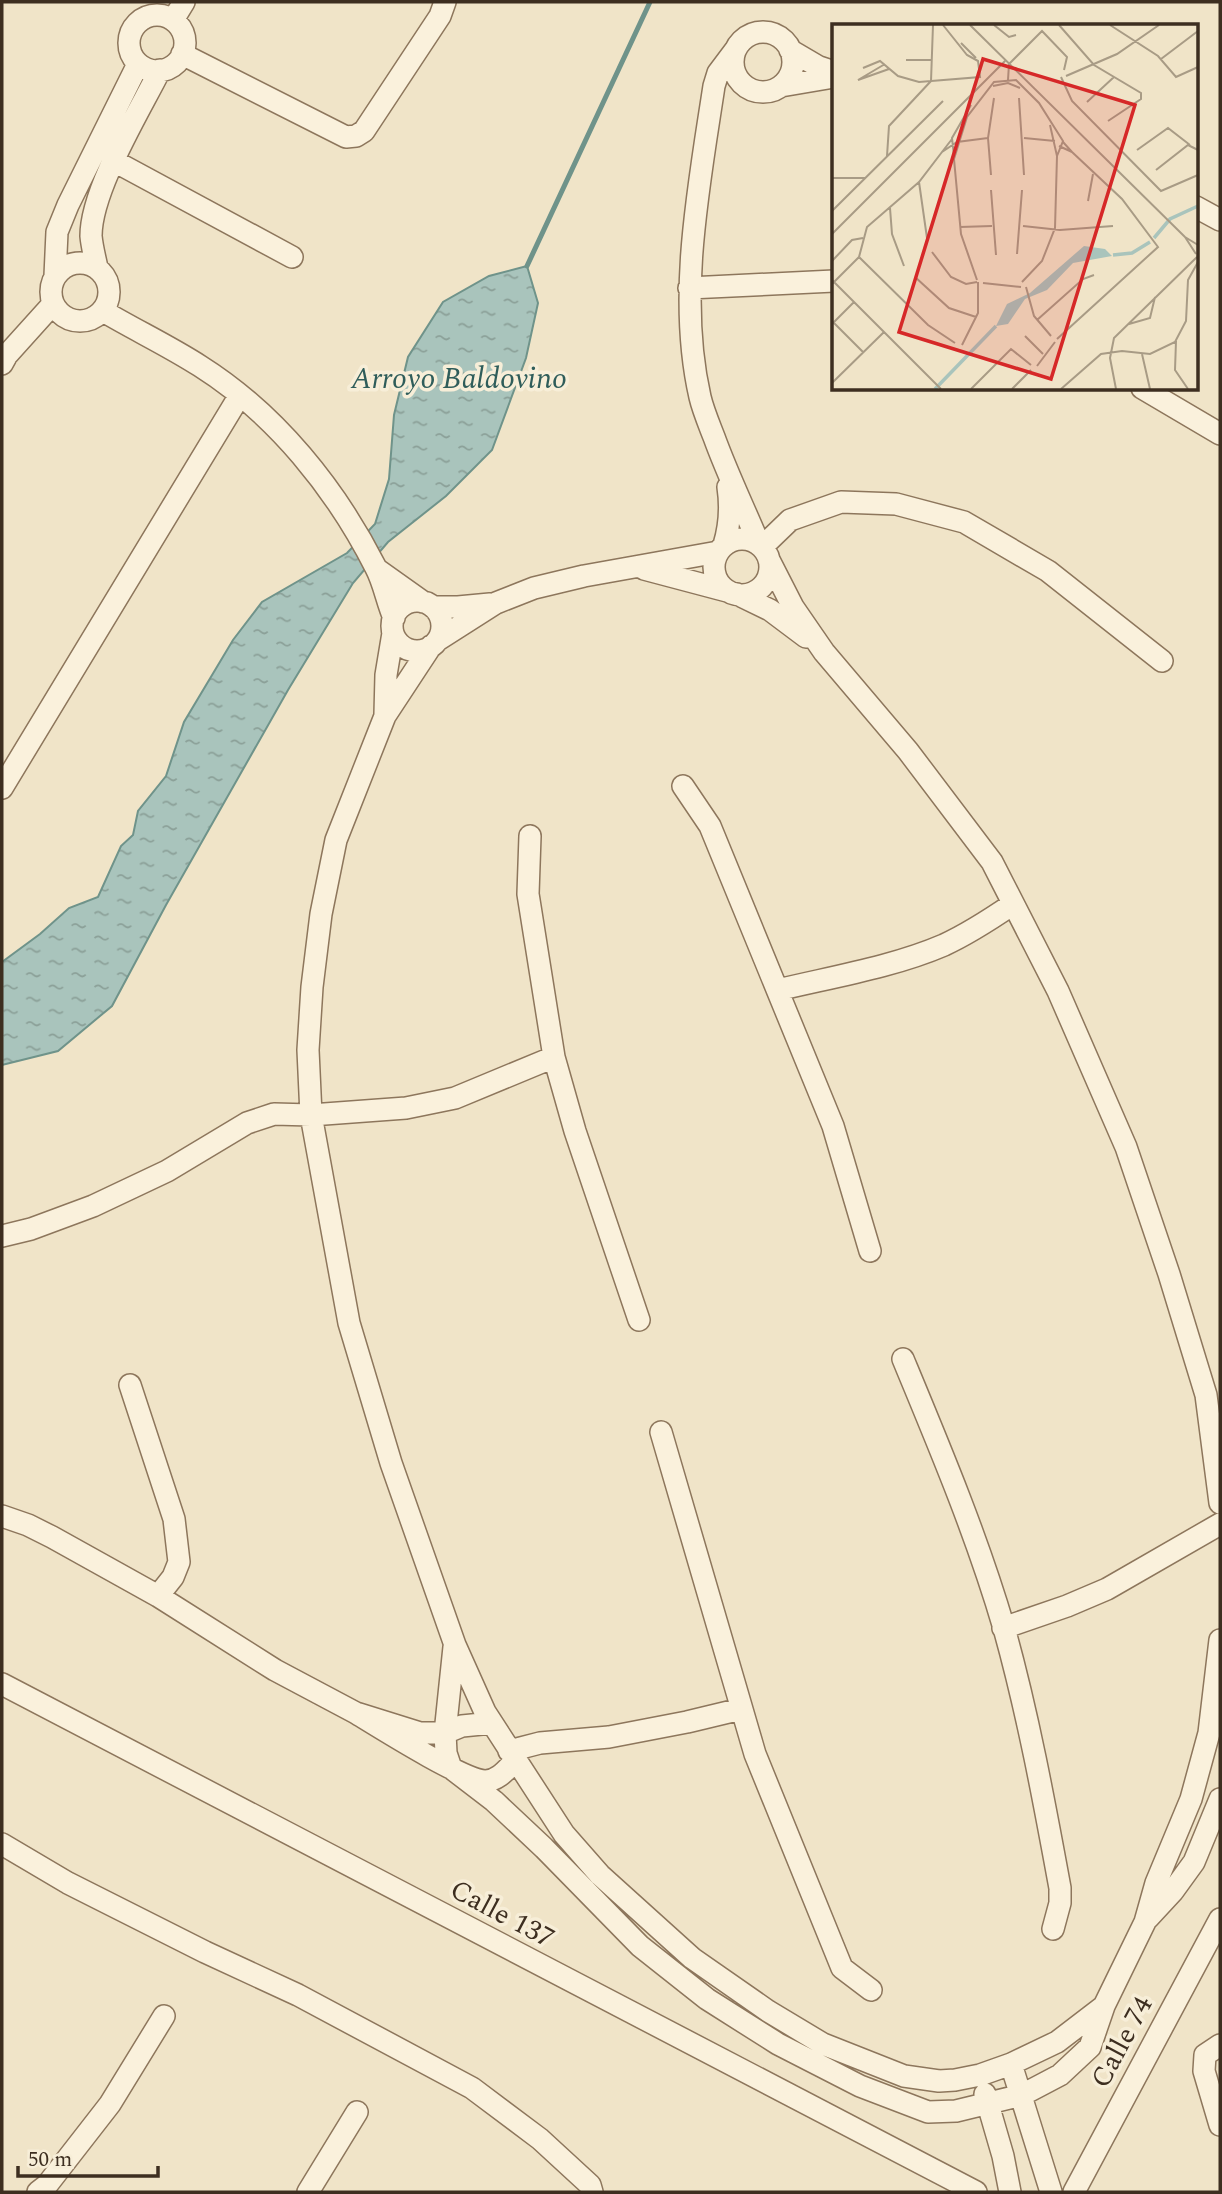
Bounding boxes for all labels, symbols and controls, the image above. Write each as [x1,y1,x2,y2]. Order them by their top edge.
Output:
inset map [832,24,1198,390]
water label: Arroyo Baldovino [350,356,567,402]
street label: Calle 137 [442,1869,562,1959]
street label: Calle 74 [1080,1988,1164,2096]
scale bar [18,2134,158,2178]
text: 50 m [28,2144,72,2176]

